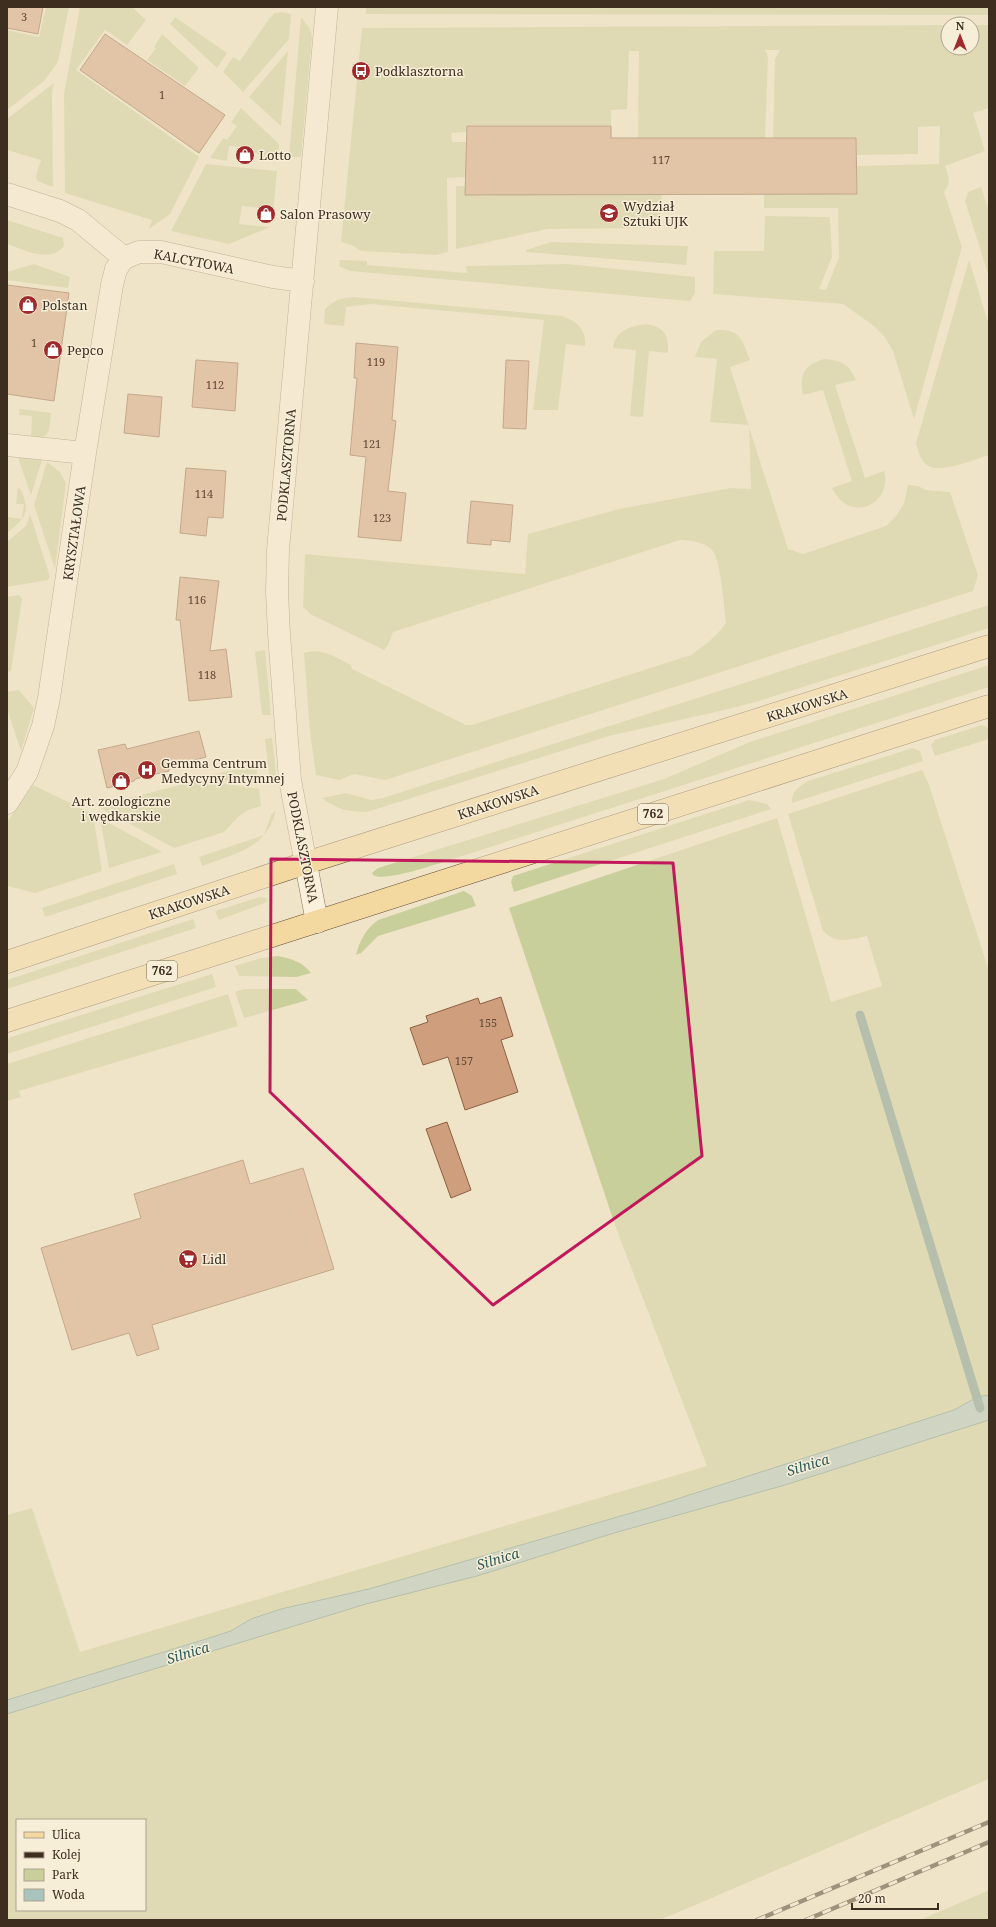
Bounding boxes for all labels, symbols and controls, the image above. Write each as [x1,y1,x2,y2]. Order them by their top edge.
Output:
house number: 3 [21,9,27,24]
north arrow [940,16,980,56]
text: N [956,18,965,33]
bus stop icon: Podklasztorna [350,60,372,82]
place label: Podklasztorna [375,62,464,80]
house number: 1 [159,87,165,102]
shop icon: Lotto [234,144,256,166]
place label: Lotto [259,146,291,164]
house number: 117 [652,152,670,167]
place label: Wydział Sztuki UJK [623,197,689,230]
school or university icon: Wydział Sztuki UJK [598,202,620,224]
shop icon: Salon Prasowy [255,203,277,225]
place label: Salon Prasowy [280,205,371,223]
street label: KALCYTOWA [152,244,237,278]
shop icon: Polstan [17,294,39,316]
place label: Polstan [42,296,88,314]
house number: 1 [31,335,37,350]
shop icon: Pepco [42,339,64,361]
place label: Pepco [67,341,104,359]
house number: 119 [367,354,385,369]
house number: 112 [206,377,224,392]
street label: PODKLASZTORNA [272,407,300,522]
house number: 121 [363,436,381,451]
street label: KRYSZTAŁOWA [58,484,90,582]
house number: 114 [195,486,213,501]
house number: 123 [373,510,391,525]
house number: 116 [188,592,206,607]
house number: 118 [198,667,216,682]
street label: KRAKOWSKA [764,684,851,726]
place label: Gemma Centrum Medycyny Intymnej [161,754,285,787]
hospital icon: Gemma Centrum Medycyny Intymnej [136,759,158,781]
shop icon: Art. zoologiczne i wędkarskie [110,770,132,792]
street label: KRAKOWSKA [455,780,542,824]
street label: PODKLASZTORNA [283,790,323,905]
place label: Art. zoologiczne i wędkarskie [71,792,171,825]
road number: 762 [638,804,668,824]
street label: KRAKOWSKA [146,880,233,924]
road number: 762 [147,961,177,981]
house number: 155 [479,1015,497,1030]
house number: 157 [455,1053,473,1068]
supermarket icon: Lidl [177,1248,199,1270]
place label: Lidl [202,1250,226,1268]
water label: Silnica [784,1449,832,1480]
water label: Silnica [474,1543,522,1574]
water label: Silnica [164,1637,212,1668]
legend [16,1819,146,1911]
text: Ulica [52,1826,81,1843]
text: Kolej [52,1846,81,1863]
text: Park [52,1866,80,1883]
scale bar [852,1885,938,1911]
text: Woda [52,1886,85,1903]
text: 20 m [858,1890,886,1907]

